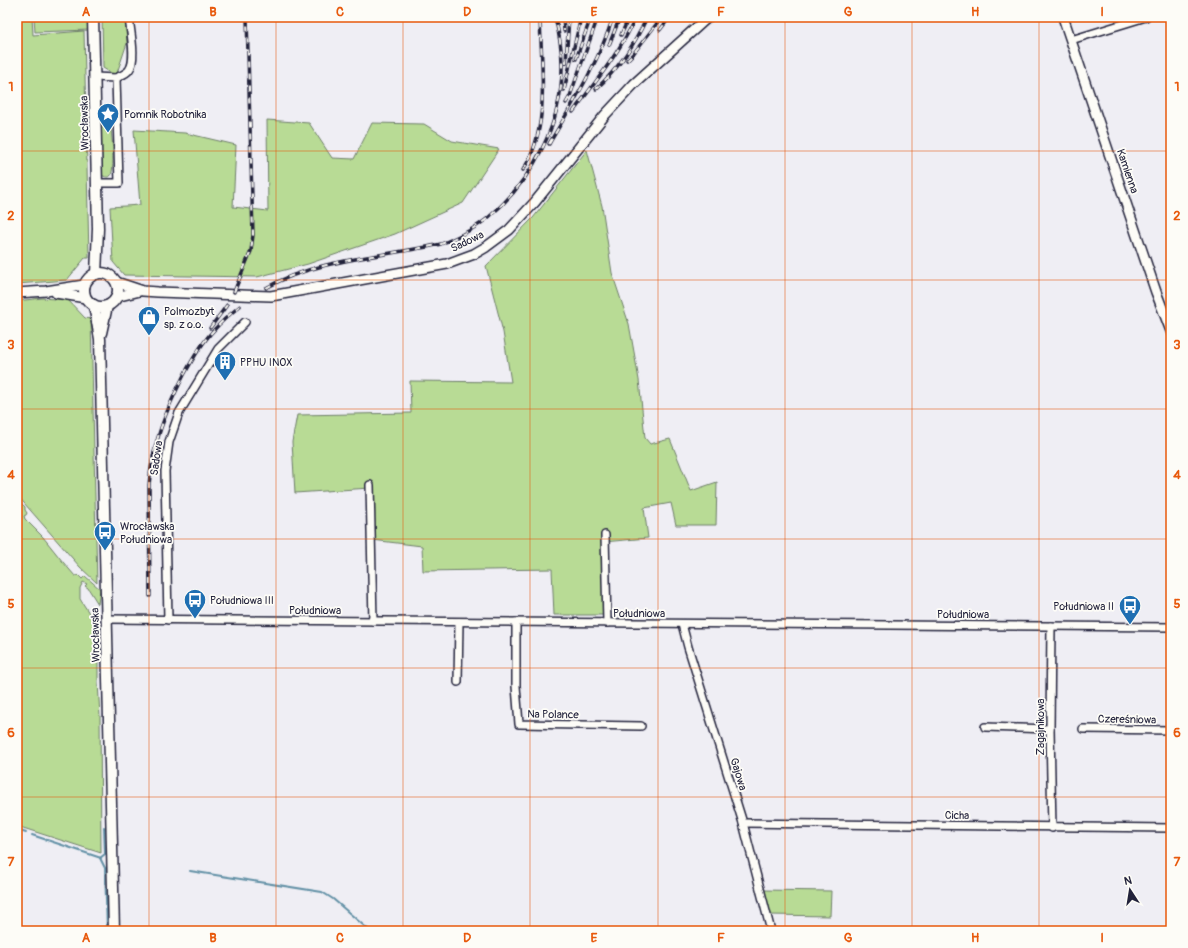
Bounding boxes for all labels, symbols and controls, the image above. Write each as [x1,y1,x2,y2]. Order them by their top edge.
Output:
text: A [82,4,91,20]
text: B [209,4,217,20]
text: C [336,4,344,20]
text: D [463,4,471,20]
text: E [591,4,598,20]
text: F [717,4,725,20]
text: G [844,4,853,20]
text: H [971,4,979,20]
text: I [1100,4,1104,20]
text: 1 [8,79,14,95]
text: 1 [1174,79,1180,95]
street label: Wrocławska [78,96,91,150]
place icon: Pomnik Robotnika [95,101,121,134]
place label: Pomnik Robotnika [124,108,206,121]
street label: Kamienna [1114,147,1141,195]
text: 2 [7,208,15,224]
text: 2 [1173,208,1181,224]
street label: Sadowa [449,228,486,255]
shop icon: Polmozbyt sp. z o.o. [136,304,162,337]
place label: Polmozbyt sp. z o.o. [164,305,215,331]
text: 3 [7,337,15,353]
text: 3 [1173,337,1181,353]
building icon: PPHU INOX [212,349,238,382]
place label: PPHU INOX [240,356,293,369]
street label: Sadowa [148,440,165,476]
text: 4 [7,467,15,483]
text: 4 [1173,467,1181,483]
bus stop icon: Wrocławska Południowa [92,519,118,552]
place label: Wrocławska Południowa [120,520,174,546]
bus stop icon: Południowa III [182,587,208,620]
bus stop icon: Południowa II [1117,593,1143,626]
place label: Południowa III [210,594,274,607]
text: 5 [7,596,15,612]
text: 5 [1173,596,1181,612]
place label: Południowa II [1053,600,1114,613]
street label: Południowa [289,604,341,617]
street label: Południowa [613,607,665,620]
street label: Wrocławska [89,608,102,662]
street label: Południowa [937,608,989,621]
street label: Zagajnikowa [1034,699,1047,755]
street label: Na Polance [527,708,579,721]
street label: Czereśniowa [1098,712,1156,727]
text: 6 [7,725,15,741]
text: 6 [1173,725,1181,741]
street label: Gajowa [727,756,750,792]
street label: Cicha [945,809,969,822]
text: 7 [8,854,15,870]
text: 7 [1174,854,1181,870]
north arrow [1110,870,1150,910]
text: N [1123,873,1134,888]
text: A [82,930,91,946]
text: B [209,930,217,946]
text: C [336,930,344,946]
text: D [463,930,471,946]
text: E [591,930,598,946]
text: F [717,930,725,946]
text: G [844,930,853,946]
text: H [971,930,979,946]
text: I [1100,930,1104,946]

